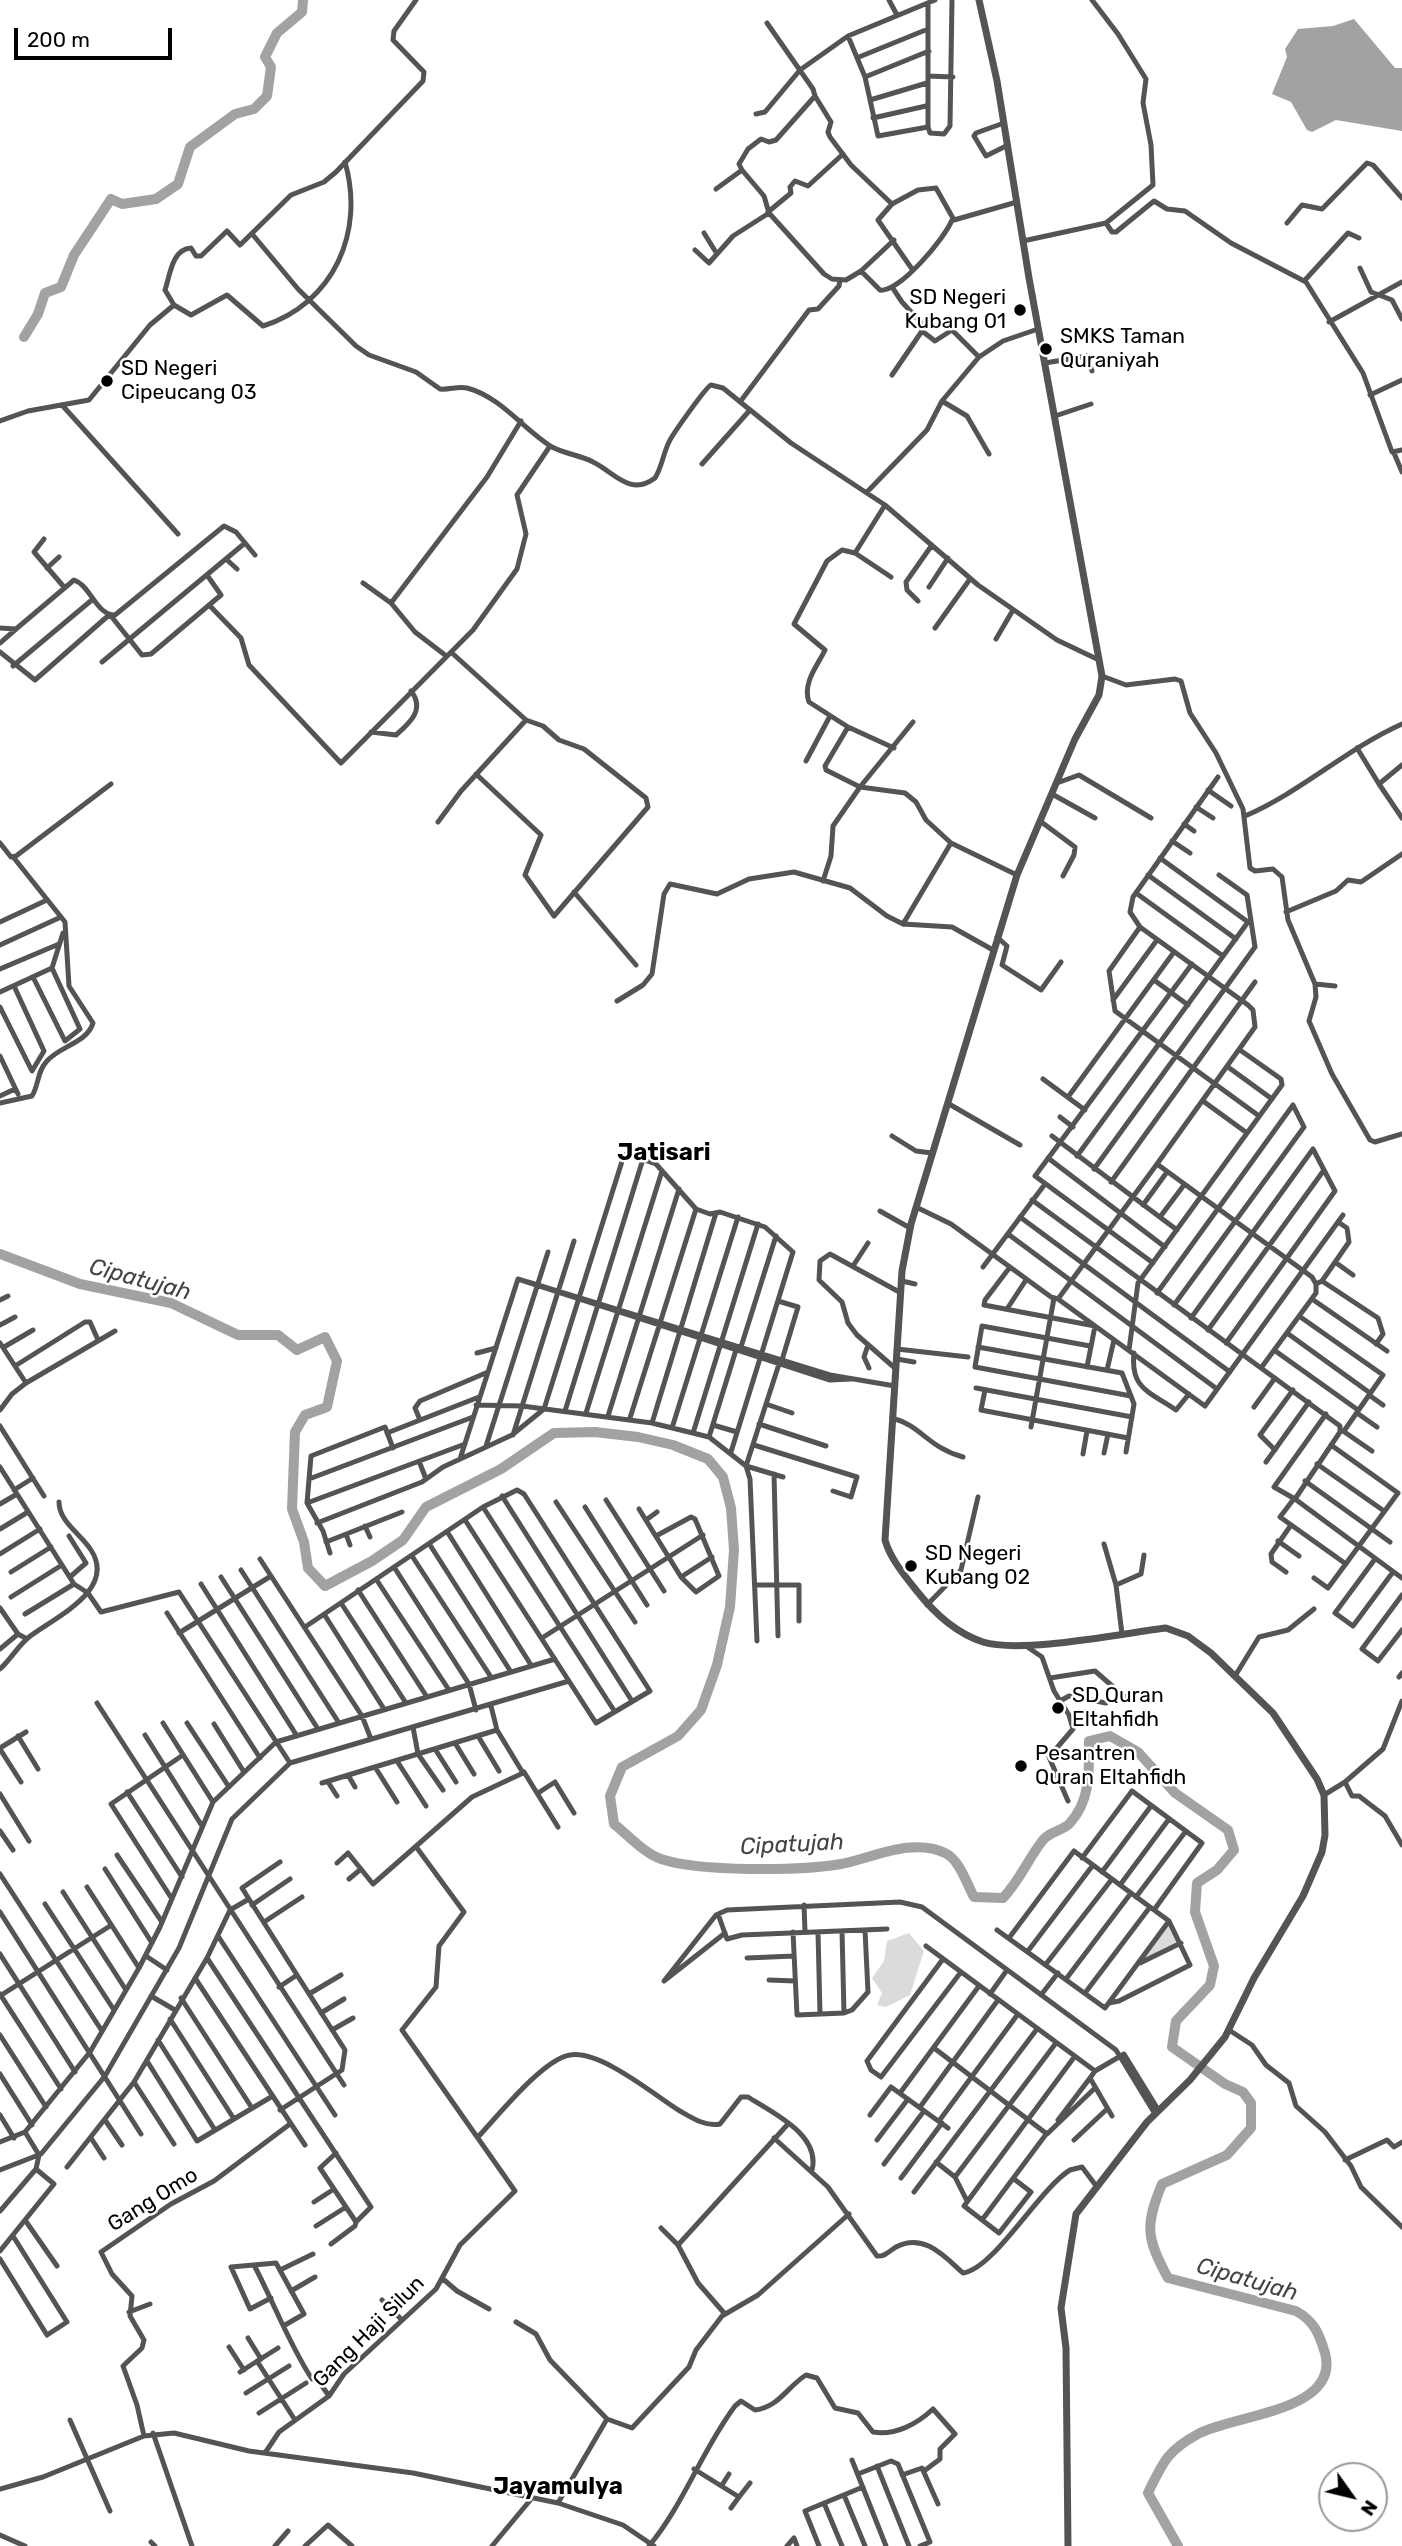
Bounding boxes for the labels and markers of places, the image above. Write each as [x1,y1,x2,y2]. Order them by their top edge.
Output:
place label: SD Negeri Kubang 01 [904,285,1006,335]
marker: SD Negeri Kubang 01 [1012,302,1028,318]
place label: SMKS Taman Quraniyah [1060,324,1185,374]
marker: SMKS Taman Quraniyah [1038,341,1054,357]
place label: SD Negeri Cipeucang 03 [121,356,257,406]
marker: SD Negeri Cipeucang 03 [99,373,115,389]
place label: SD Negeri Kubang 02 [925,1541,1030,1591]
marker: SD Negeri Kubang 02 [903,1558,919,1574]
place label: SD Quran Eltahfidh [1072,1683,1164,1733]
marker: SD Quran Eltahfidh [1050,1700,1066,1716]
place label: Pesantren Quran Eltahfidh [1035,1741,1186,1791]
marker: Pesantren Quran Eltahfidh [1013,1758,1029,1774]

